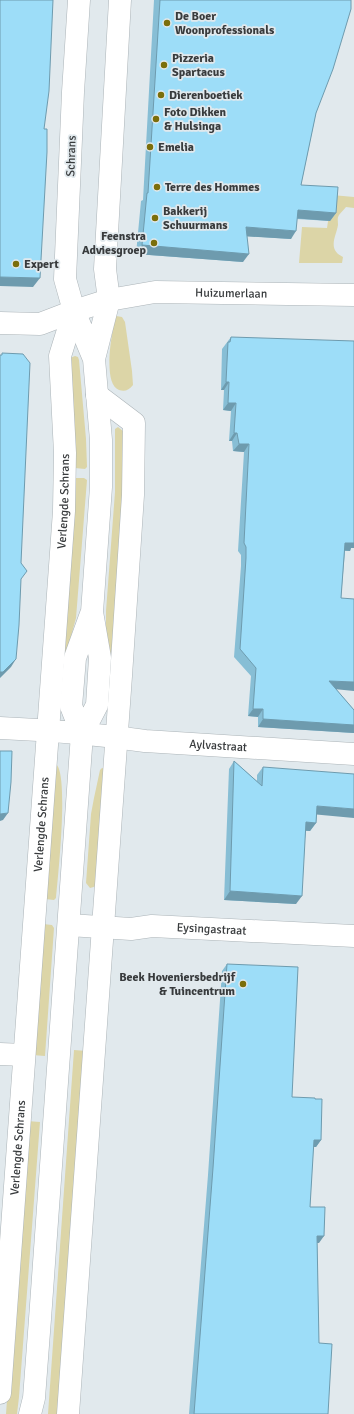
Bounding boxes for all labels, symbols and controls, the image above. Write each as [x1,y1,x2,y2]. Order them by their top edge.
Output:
place label: De Boer Woonprofessionals [175,9,275,38]
marker: De Boer Woonprofessionals [162,18,172,28]
place label: Pizzeria Spartacus [172,51,225,80]
marker: Pizzeria Spartacus [159,60,169,70]
place label: Dierenboetiek [169,88,243,103]
marker: Dierenboetiek [156,90,166,100]
place label: Foto Dikken & Hulsinga [164,105,226,134]
marker: Foto Dikken & Hulsinga [151,114,161,124]
street label: Schrans [63,135,80,177]
place label: Emelia [158,140,194,155]
marker: Emelia [145,142,155,152]
place label: Terre des Hommes [165,180,260,195]
marker: Terre des Hommes [152,182,162,192]
place label: Bakkerij Schuurmans [163,204,228,233]
marker: Bakkerij Schuurmans [150,213,160,223]
place label: Feenstra Adviesgroep [82,229,147,258]
marker: Feenstra Adviesgroep [149,238,159,248]
place label: Expert [24,257,59,272]
marker: Expert [11,259,21,269]
street label: Huizumerlaan [195,286,267,302]
street label: Verlengde Schrans [54,454,73,549]
street label: Aylvastraat [189,737,248,755]
street label: Verlengde Schrans [31,777,53,873]
street label: Eysingastraat [176,920,247,939]
place label: Beek Hoveniersbedrijf & Tuincentrum [119,970,236,999]
marker: Beek Hoveniersbedrijf & Tuincentrum [238,979,248,989]
street label: Verlengde Schrans [7,1100,29,1196]

